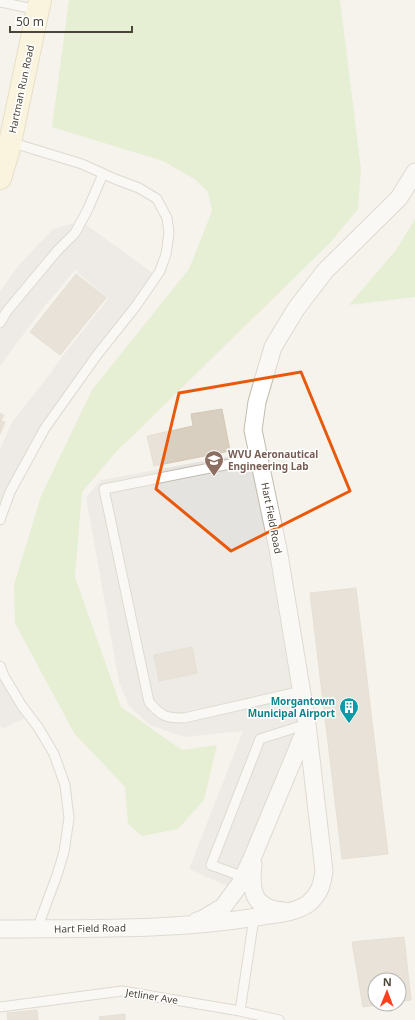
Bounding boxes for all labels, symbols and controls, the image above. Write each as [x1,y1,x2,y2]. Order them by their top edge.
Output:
scale bar [10,8,132,34]
text: 50 m [16,13,44,30]
street label: Hartman Run Road [5,44,37,134]
place label: WVU Aeronautical Engineering Lab [228,447,318,473]
school or university icon: WVU Aeronautical Engineering Lab [203,449,225,477]
street label: Hart Field Road [258,481,286,555]
place label: Morgantown Municipal Airport [248,694,336,720]
building icon: Morgantown Municipal Airport [338,696,360,724]
street label: Hart Field Road [54,920,126,936]
north arrow [367,972,407,1012]
text: N [383,974,392,989]
street label: Jetliner Ave [124,985,180,1007]

